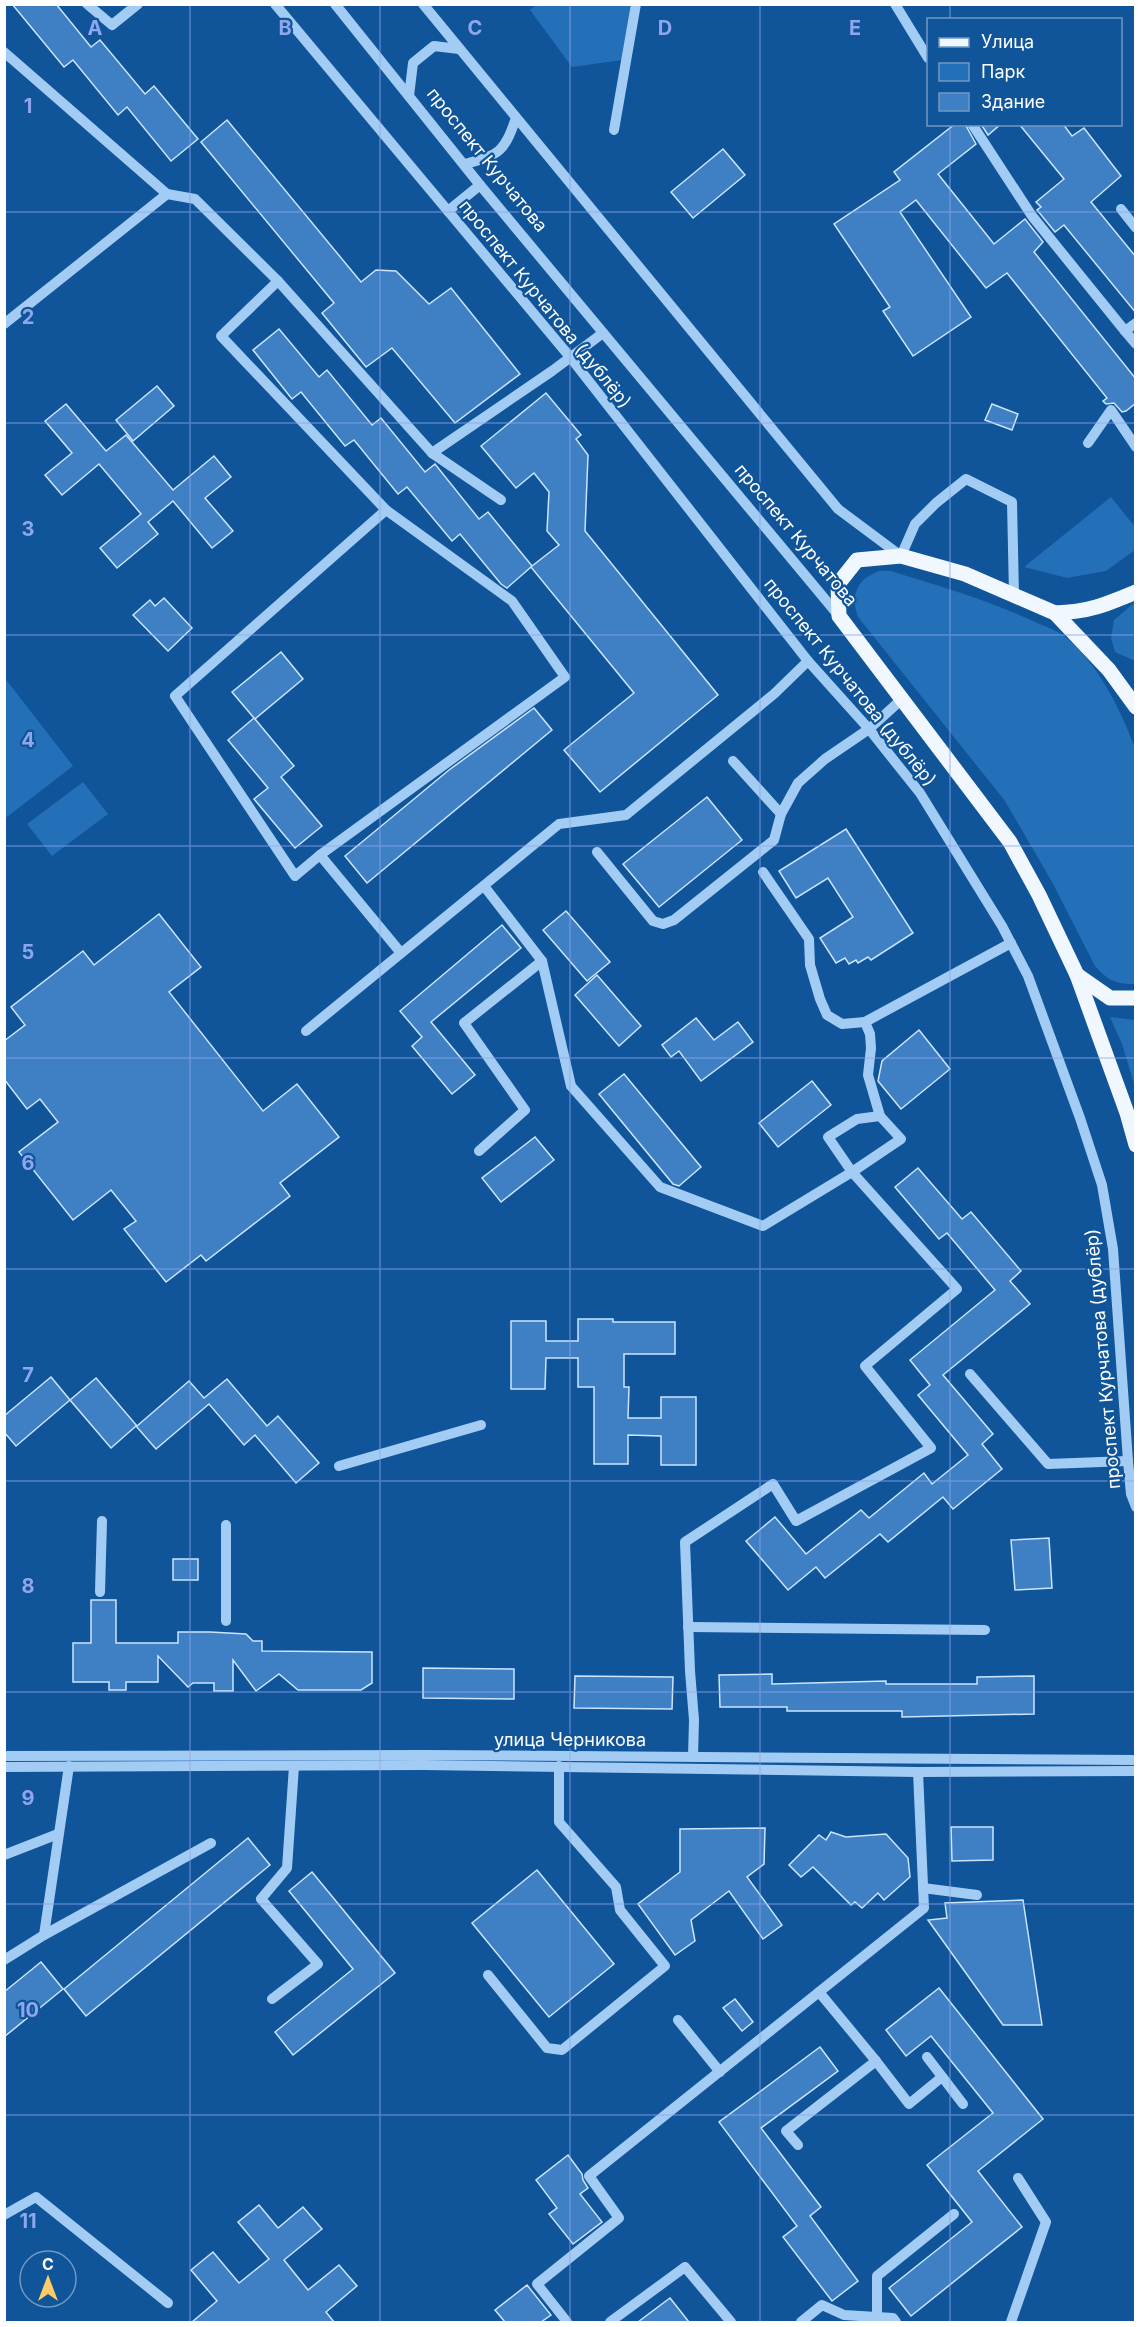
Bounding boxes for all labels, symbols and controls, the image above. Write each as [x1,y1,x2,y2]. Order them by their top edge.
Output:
text: A [88,16,103,40]
text: B [278,16,292,40]
text: C [468,16,482,40]
text: D [658,16,672,40]
text: E [849,16,861,40]
legend [927,18,1122,126]
text: Улица [981,31,1034,52]
text: Парк [981,61,1026,82]
street label: проспект Курчатова [423,83,552,236]
text: Здание [981,91,1045,112]
text: 1 [24,94,32,118]
street label: проспект Курчатова (дублёр) [455,196,636,412]
text: 2 [22,305,34,329]
street label: проспект Курчатова [731,459,862,610]
text: 3 [22,517,34,541]
street label: проспект Курчатова (дублёр) [760,574,941,790]
text: 4 [21,728,35,752]
text: 5 [22,940,34,964]
text: 6 [22,1151,35,1175]
street label: проспект Курчатова (дублёр) [1081,1228,1124,1490]
text: 7 [22,1363,34,1387]
text: 8 [21,1574,35,1598]
street label: улица Черникова [494,1729,646,1750]
text: 9 [22,1786,35,1810]
text: 10 [17,1998,39,2022]
text: 11 [19,2209,37,2233]
north arrow [18,2249,78,2309]
text: С [42,2254,54,2274]

